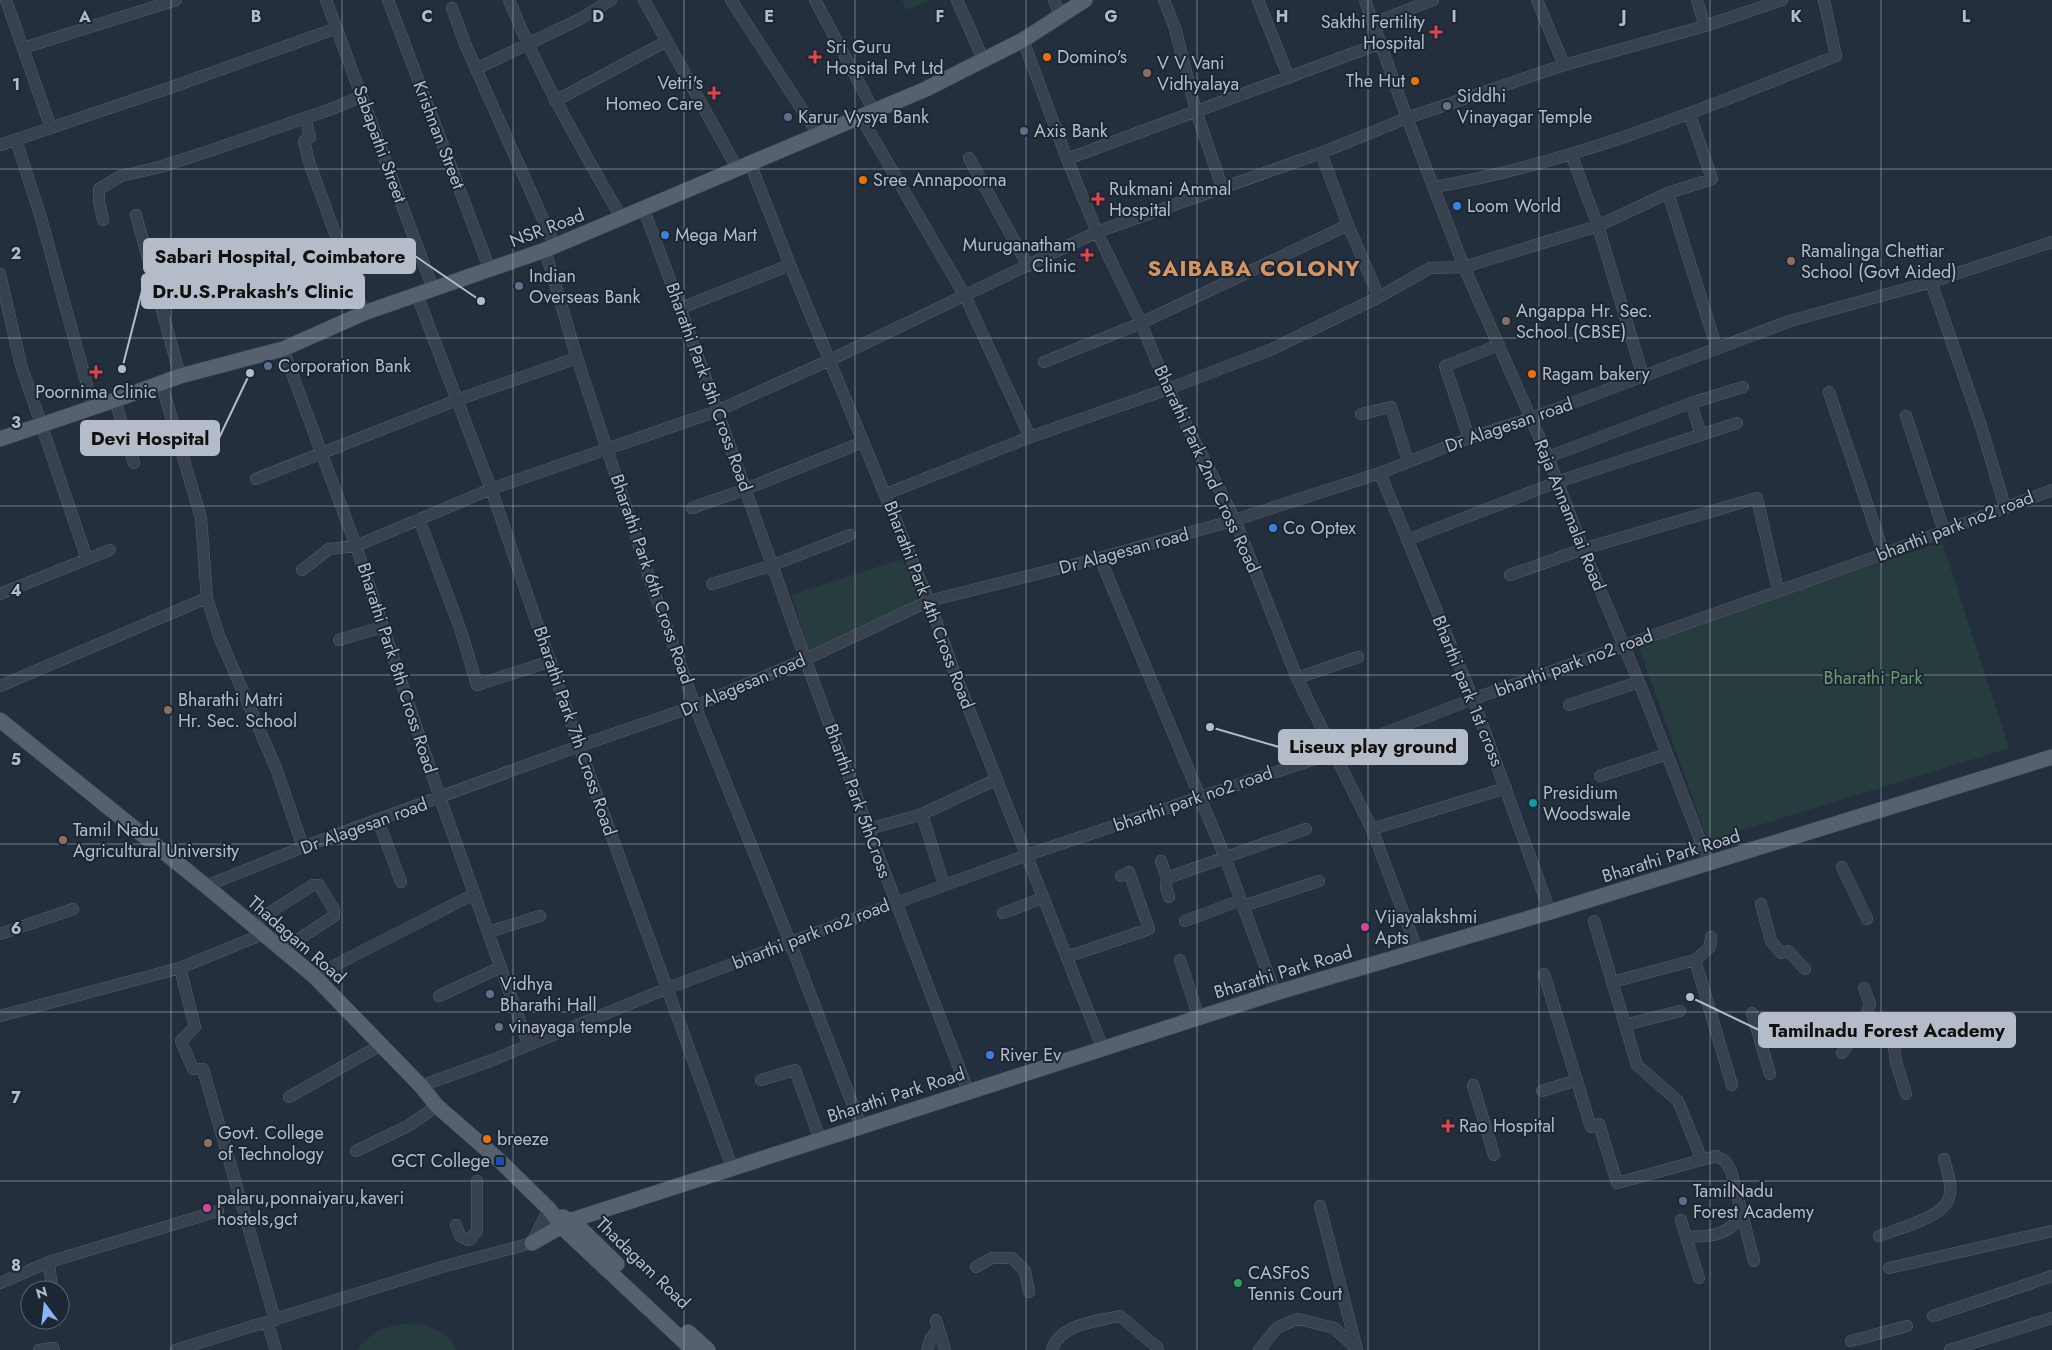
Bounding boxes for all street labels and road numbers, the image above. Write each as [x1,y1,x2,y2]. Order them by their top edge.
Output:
street label: Krishnan Street [407,77,472,193]
street label: Sabapathi Street [347,82,414,207]
street label: NSR Road [506,202,588,254]
street label: Bharathi Park 5th Cross Road [659,279,759,495]
street label: Bharathi Park 2nd Cross Road [1147,361,1267,577]
street label: Dr Alagesan road [1442,391,1576,459]
street label: Raja Annamalai Road [1528,435,1612,595]
street label: Bharathi Park 6th Cross Road [604,470,700,688]
street label: bharthi park no2 road [1873,484,2037,568]
street label: Bharathi Park 4th Cross Road [877,497,981,713]
street label: Dr Alagesan road [1056,521,1192,581]
street label: Bharathi Park 8th Cross Road [351,559,443,777]
street label: Bharthi park 1st cross [1426,612,1510,770]
street label: bharthi park no2 road [1491,622,1657,704]
street label: Bharathi Park 7th Cross Road [527,623,623,839]
street label: Dr Alagesan road [677,647,809,723]
street label: Bharthi Park 5thCross [818,720,898,882]
street label: bharthi park no2 road [1110,760,1276,838]
street label: Dr Alagesan road [297,791,431,861]
street label: Bharathi Park Road [1599,823,1743,889]
street label: Thadagam Road [242,890,352,990]
street label: bharthi park no2 road [729,892,893,976]
street label: Bharathi Park Road [1211,939,1355,1005]
street label: Bharathi Park Road [824,1061,968,1129]
street label: Thadagam Road [590,1211,696,1315]

